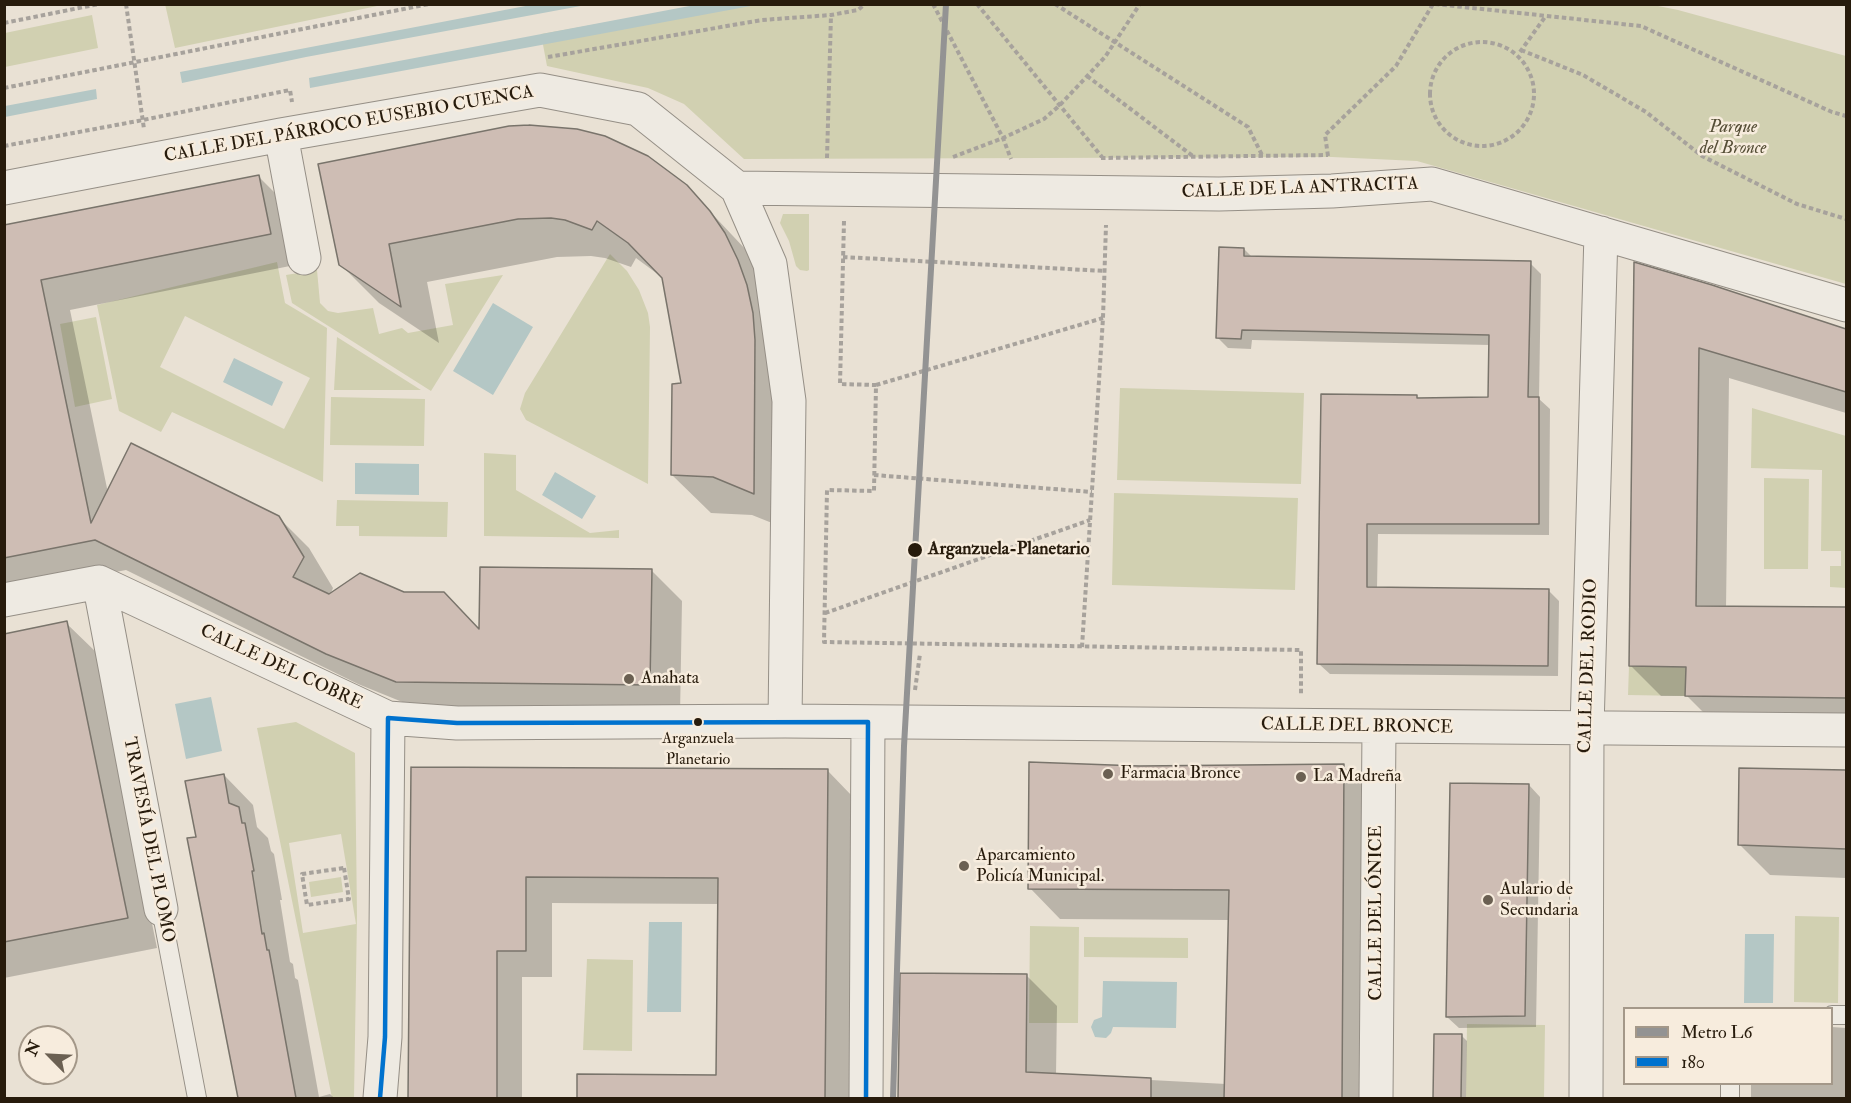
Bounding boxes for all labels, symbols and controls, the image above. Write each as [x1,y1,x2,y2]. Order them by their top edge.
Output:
street label: CALLE DEL PÁRROCO EUSEBIO CUENCA [163,82,535,168]
park label: Parque del Bronce [1700,117,1766,160]
street label: CALLE DE LA ANTRACITA [1181,174,1419,204]
place label: Arganzuela-Planetario [928,539,1089,561]
marker: Arganzuela-Planetario [906,541,924,559]
street label: CALLE DEL RODIO [1575,578,1603,754]
street label: CALLE DEL COBRE [196,621,366,715]
place label: Anahata [641,668,699,690]
marker: Anahata [622,672,636,686]
street label: CALLE DEL BRONCE [1261,715,1453,739]
marker: Arganzuela Planetario [692,716,704,728]
place label: Arganzuela Planetario [662,730,734,768]
street label: TRAVESÍA DEL PLOMO [117,735,179,945]
place label: Farmacia Bronce [1120,763,1241,785]
place label: La Madreña [1313,766,1402,788]
marker: Farmacia Bronce [1101,767,1115,781]
marker: La Madreña [1294,770,1308,784]
street label: CALLE DEL ÓNICE [1366,825,1388,1001]
place label: Aparcamiento Policía Municipal. [976,845,1104,888]
marker: Aparcamiento Policía Municipal. [957,859,971,873]
place label: Aulario de Secundaria [1500,879,1578,922]
marker: Aulario de Secundaria [1481,893,1495,907]
legend [1623,1007,1833,1085]
text: Metro L6 [1681,1021,1753,1044]
north arrow [18,1025,78,1085]
text: N [21,1038,45,1059]
text: 180 [1681,1051,1705,1074]

